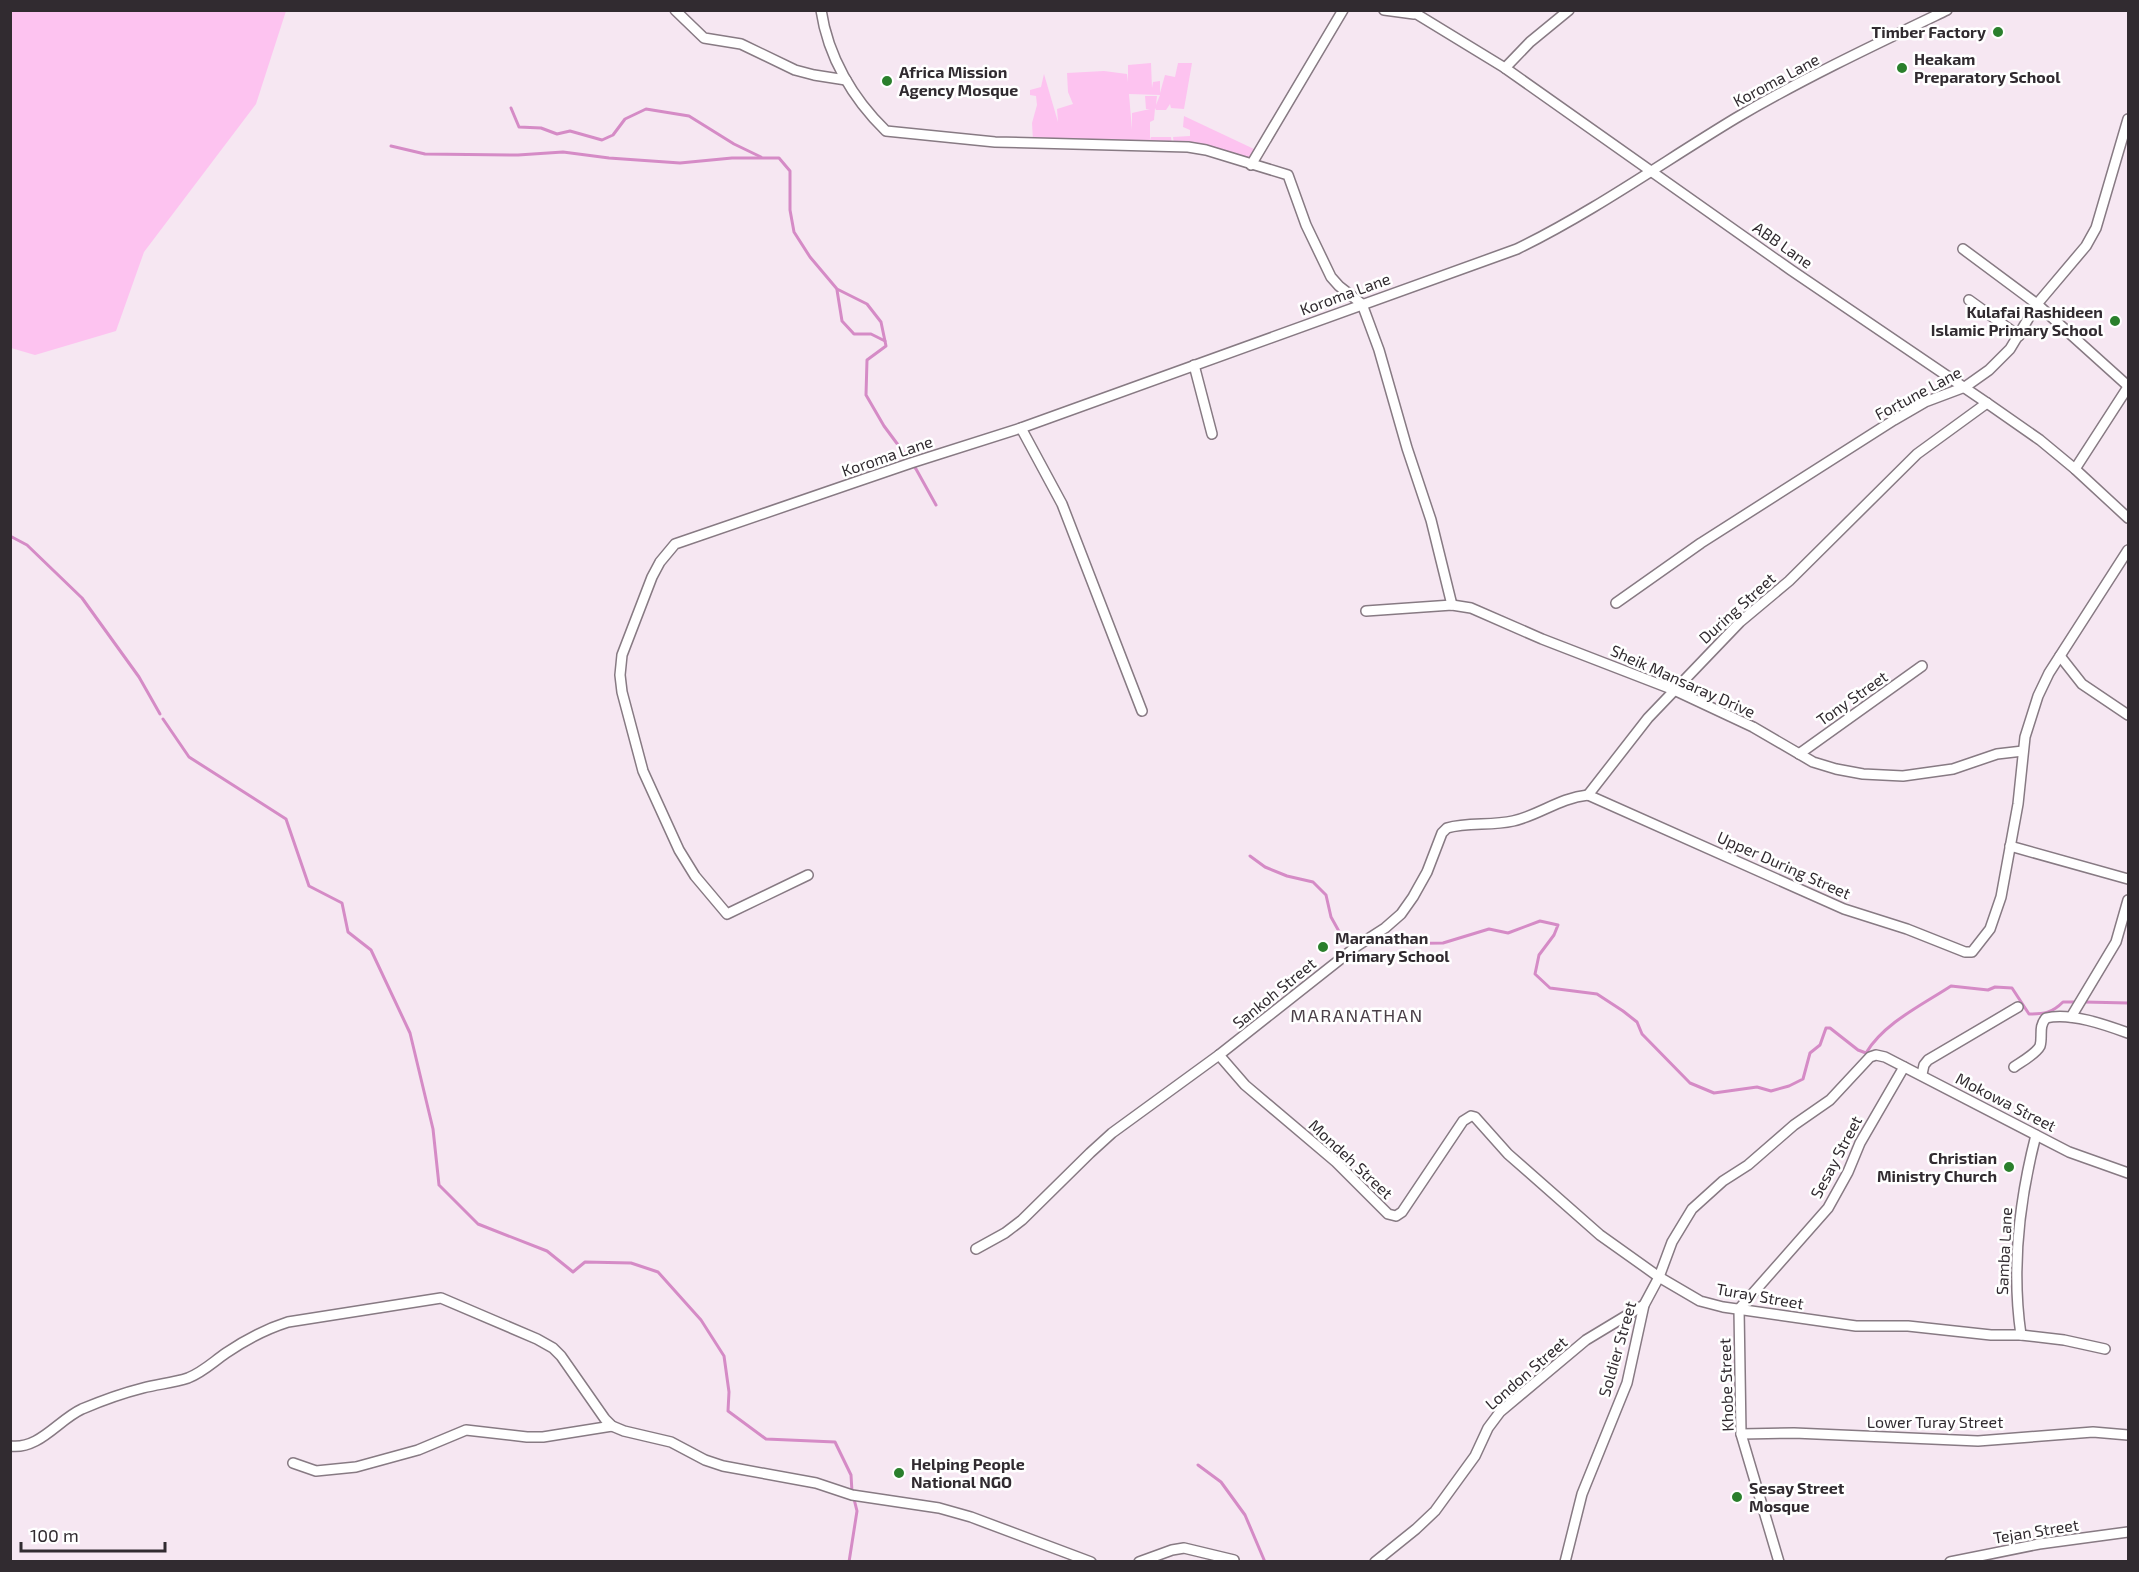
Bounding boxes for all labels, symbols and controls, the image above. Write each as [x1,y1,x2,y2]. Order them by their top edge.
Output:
place label: Timber Factory [1872,22,1986,42]
marker: Timber Factory [1991,25,2005,39]
street label: Koroma Lane [1729,49,1822,110]
place label: Heakam Preparatory School [1914,49,2061,87]
marker: Heakam Preparatory School [1895,61,1909,75]
place label: Africa Mission Agency Mosque [899,62,1018,100]
marker: Africa Mission Agency Mosque [880,74,894,88]
street label: ABB Lane [1750,217,1817,272]
street label: Koroma Lane [1297,268,1393,319]
place label: Kulafai Rashideen Islamic Primary School [1931,302,2104,340]
marker: Kulafai Rashideen Islamic Primary School [2108,314,2122,328]
street label: Fortune Lane [1871,362,1964,423]
street label: Koroma Lane [839,431,935,480]
street label: During Street [1694,568,1779,647]
street label: Sheik Mansaray Drive [1608,640,1758,721]
street label: Tony Street [1813,666,1891,729]
street label: Upper During Street [1715,827,1854,902]
place label: Maranathan Primary School [1335,928,1450,966]
marker: Maranathan Primary School [1316,940,1330,954]
street label: Sankoh Street [1228,953,1319,1032]
district label: MARANATHAN [1290,1004,1424,1026]
street label: Mokowa Street [1953,1068,2060,1135]
street label: Sesay Street [1806,1112,1865,1201]
street label: Mondeh Street [1306,1115,1397,1202]
place label: Christian Ministry Church [1877,1148,1997,1186]
marker: Christian Ministry Church [2002,1160,2016,1174]
street label: Samba Lane [1992,1206,2015,1295]
street label: Turay Street [1715,1278,1805,1313]
street label: Soldier Street [1594,1299,1639,1399]
street label: London Street [1481,1332,1570,1413]
street label: Khobe Street [1714,1338,1737,1432]
street label: Lower Turay Street [1867,1412,2003,1431]
place label: Helping People National NGO [911,1454,1025,1491]
marker: Helping People National NGO [892,1466,906,1480]
place label: Sesay Street Mosque [1749,1478,1845,1515]
marker: Sesay Street Mosque [1730,1490,1744,1504]
street label: Tejan Street [1992,1514,2080,1548]
scale bar [21,1515,165,1553]
text: 100 m [30,1524,79,1546]

